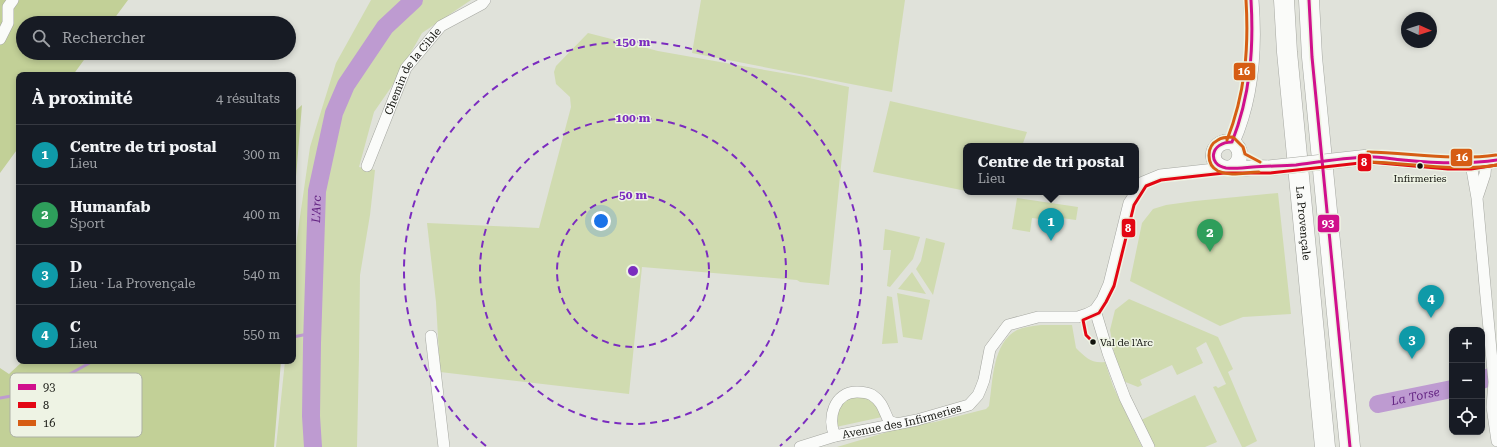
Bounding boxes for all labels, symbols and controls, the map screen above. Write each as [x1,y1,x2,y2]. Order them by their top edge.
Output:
north arrow [1401,12,1437,48]
search box [16,16,296,60]
street label: Chemin de la Cible [382,25,444,117]
icon: search [30,27,52,49]
text: Rechercher [62,29,145,47]
text: 150 m [616,35,651,49]
line badge: 16 [1233,62,1256,81]
text: 16 [1238,65,1250,78]
text: À proximité [32,88,133,108]
text: 4 résultats [216,91,280,106]
text: 100 m [616,111,651,125]
text: Centre de tri postal [70,138,217,156]
popup [963,143,1139,195]
text: 1 [41,147,49,162]
text: 300 m [243,147,280,162]
line badge: 16 [1450,148,1473,167]
text: 16 [1456,151,1468,164]
text: Centre de tri postal [978,153,1124,171]
line badge: 8 [1357,153,1372,172]
text: Lieu [70,156,97,171]
text: 8 [1361,156,1367,169]
marker: Infirmeries [1415,161,1425,171]
text: Lieu [978,171,1005,186]
place label: Infirmeries [1393,173,1447,184]
street label: La Provençale [1293,185,1314,261]
text: 50 m [619,188,647,202]
water label: L'Arc [309,194,324,224]
text: Humanfab [70,198,150,216]
text: 2 [41,207,49,222]
text: 400 m [243,207,280,222]
pin: 1 [1038,208,1064,241]
your location [591,211,611,231]
line badge: 93 [1317,214,1340,233]
text: Sport [70,216,105,231]
text: 93 [1322,217,1334,230]
line badge: 8 [1121,218,1136,238]
pin: 2 [1197,219,1223,252]
text: 8 [1125,222,1131,235]
text: D [70,258,82,276]
centre of rings [626,264,640,278]
text: 3 [41,267,49,282]
text: 540 m [243,267,280,282]
text: Lieu · La Provençale [70,276,195,291]
pin: 4 [1418,285,1444,318]
text: C [70,318,81,336]
pin: 3 [1399,326,1425,359]
text: 4 [41,327,49,342]
text: 550 m [243,327,280,342]
map controls [1449,327,1485,435]
button: + [1449,327,1485,363]
text: Lieu [70,336,97,351]
marker: Val de l'Arc [1088,337,1098,347]
place label: Val de l'Arc [1100,337,1153,348]
button: − [1449,363,1485,399]
legend [10,373,142,437]
text: 93 [43,381,55,394]
water label: La Torse [1389,385,1441,408]
text: 8 [43,399,49,412]
button: locate [1449,399,1485,435]
street label: Avenue des Infirmeries [841,401,963,441]
text: 16 [43,417,55,430]

